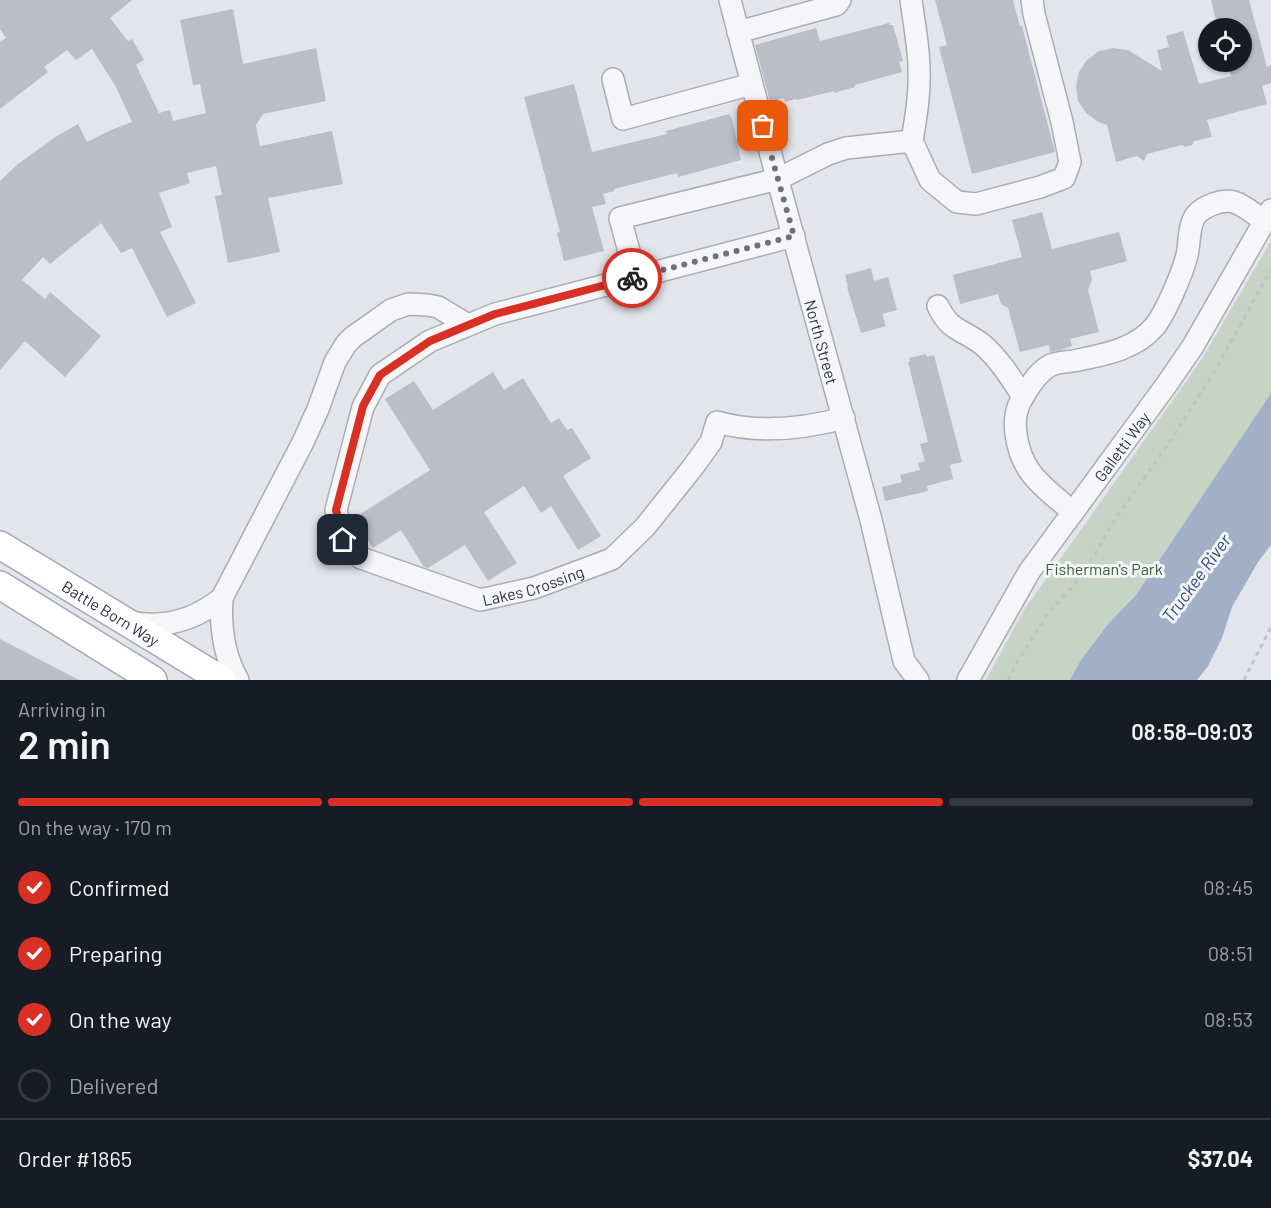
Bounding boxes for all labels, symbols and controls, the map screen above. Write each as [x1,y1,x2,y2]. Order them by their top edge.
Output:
map controls [1198,18,1252,72]
button: locate [1198,18,1252,72]
pin [737,100,788,151]
icon: bag [746,109,779,142]
courier [602,248,662,308]
icon: bike [616,262,649,295]
street label: North Street [801,297,843,386]
street label: Galletti Way [1090,407,1153,485]
pin [317,514,368,565]
icon: home [326,523,359,556]
water label: Truckee River [1157,529,1236,626]
park label: Fisherman's Park [1045,559,1163,578]
street label: Lakes Crossing [480,561,586,609]
street label: Battle Born Way [59,576,164,650]
text: Arriving in [18,697,106,721]
text: 08:58–09:03 [1131,718,1253,744]
text: 2 min [18,720,111,767]
text: On the way · 170 m [18,815,172,839]
icon: check [18,871,51,904]
text: Confirmed [69,874,169,900]
text: 08:45 [1203,875,1253,899]
icon: check [18,937,51,970]
text: Preparing [69,940,162,966]
text: 08:51 [1208,941,1253,965]
icon: check [18,1003,51,1036]
text: On the way [69,1006,172,1032]
text: 08:53 [1204,1007,1253,1031]
text: Delivered [69,1072,158,1098]
text: Order #1865 [18,1145,132,1171]
text: $37.04 [1188,1145,1253,1171]

